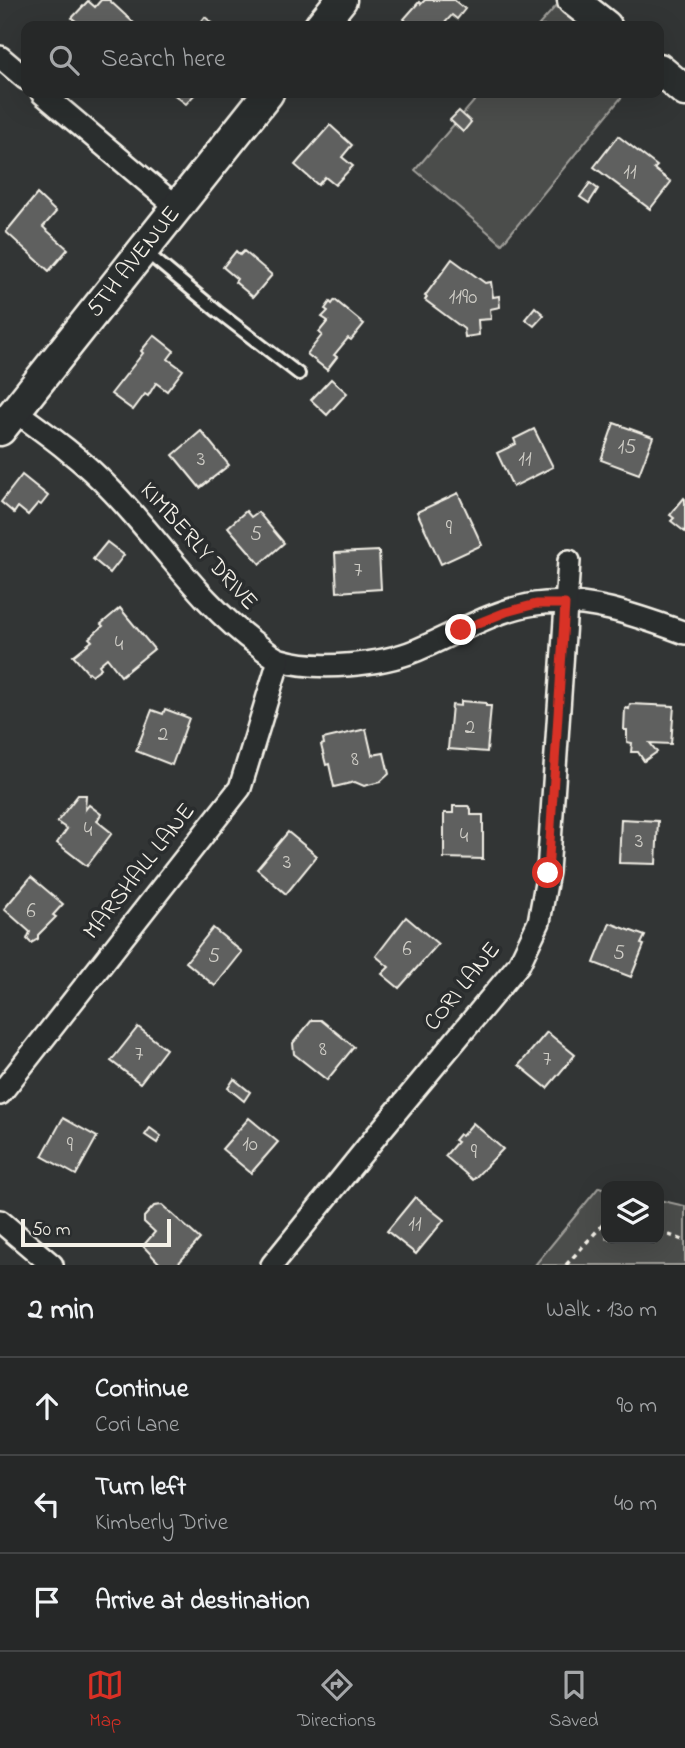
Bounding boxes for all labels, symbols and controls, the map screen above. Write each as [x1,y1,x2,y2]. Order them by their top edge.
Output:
search box [21,21,664,98]
icon: search [45,41,83,79]
text: Search here [101,41,226,79]
house number: 11 [623,158,637,188]
street label: 5TH AVENUE [78,198,189,325]
house number: 1190 [449,283,477,313]
house number: 15 [618,433,636,463]
house number: 3 [197,445,205,475]
house number: 11 [518,445,532,475]
street label: KIMBERLY DRIVE [131,475,265,619]
house number: 9 [446,514,453,544]
house number: 5 [250,520,262,550]
house number: 7 [354,556,363,586]
route end [445,614,476,645]
house number: 4 [115,630,124,660]
house number: 2 [465,713,475,743]
house number: 2 [158,720,168,750]
house number: 8 [351,745,359,775]
street label: MARSHALL LANE [75,796,205,948]
house number: 4 [84,816,93,846]
house number: 4 [460,822,469,852]
house number: 3 [635,827,643,857]
house number: 3 [283,848,291,878]
route start [532,857,563,888]
house number: 6 [26,897,36,927]
house number: 6 [402,935,412,965]
street label: CORI LANE [416,935,510,1039]
house number: 5 [613,939,625,969]
house number: 5 [208,942,220,972]
house number: 8 [319,1035,327,1065]
house number: 7 [135,1040,144,1070]
house number: 7 [543,1045,552,1075]
house number: 10 [242,1130,258,1160]
house number: 9 [67,1131,74,1161]
house number: 9 [471,1138,478,1168]
map controls [601,1181,664,1244]
button: layers [601,1181,664,1244]
house number: 11 [408,1210,422,1240]
scale bar [21,1216,172,1248]
text: 50 m [32,1217,71,1244]
text: 2 min [28,1289,94,1333]
text: Walk · 130 m [546,1294,657,1327]
text: Continue [95,1371,188,1409]
icon: ahead [28,1387,66,1425]
text: 90 m [617,1390,657,1423]
text: Cori Lane [95,1409,179,1442]
text: Turn left [95,1469,186,1507]
icon: left [28,1485,66,1523]
text: 40 m [614,1488,657,1521]
text: Kimberly Drive [95,1507,228,1540]
icon: arrive [28,1583,66,1621]
text: Arrive at destination [95,1583,310,1621]
tab: Map [86,1666,124,1735]
tab: Directions [297,1666,376,1735]
tab: Saved [549,1666,599,1735]

